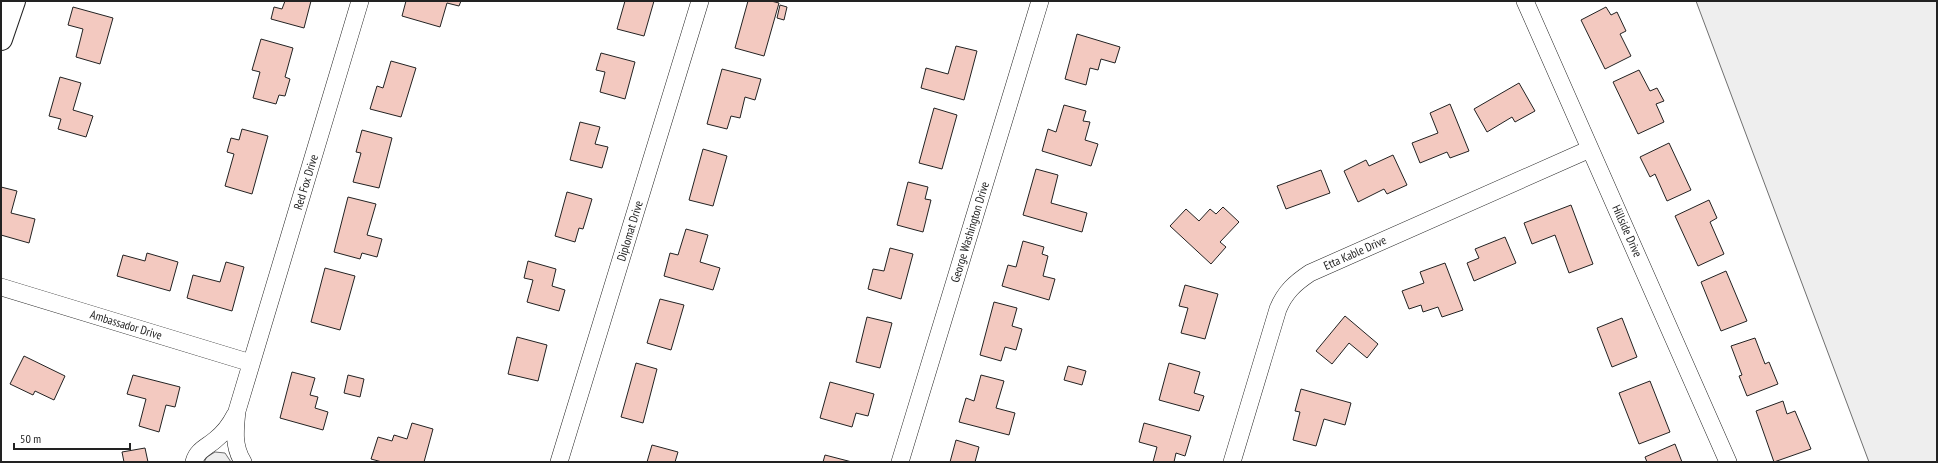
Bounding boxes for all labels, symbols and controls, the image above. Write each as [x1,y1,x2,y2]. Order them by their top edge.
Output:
street label: Red Fox Drive [290,152,321,211]
street label: George Washington Drive [947,180,992,284]
street label: Diplomat Drive [613,199,646,263]
street label: Hillside Drive [1609,202,1646,259]
street label: Etta Kable Drive [1321,232,1388,273]
street label: Ambassador Drive [88,306,164,343]
scale bar [14,425,130,451]
text: 50 m [20,431,41,446]

